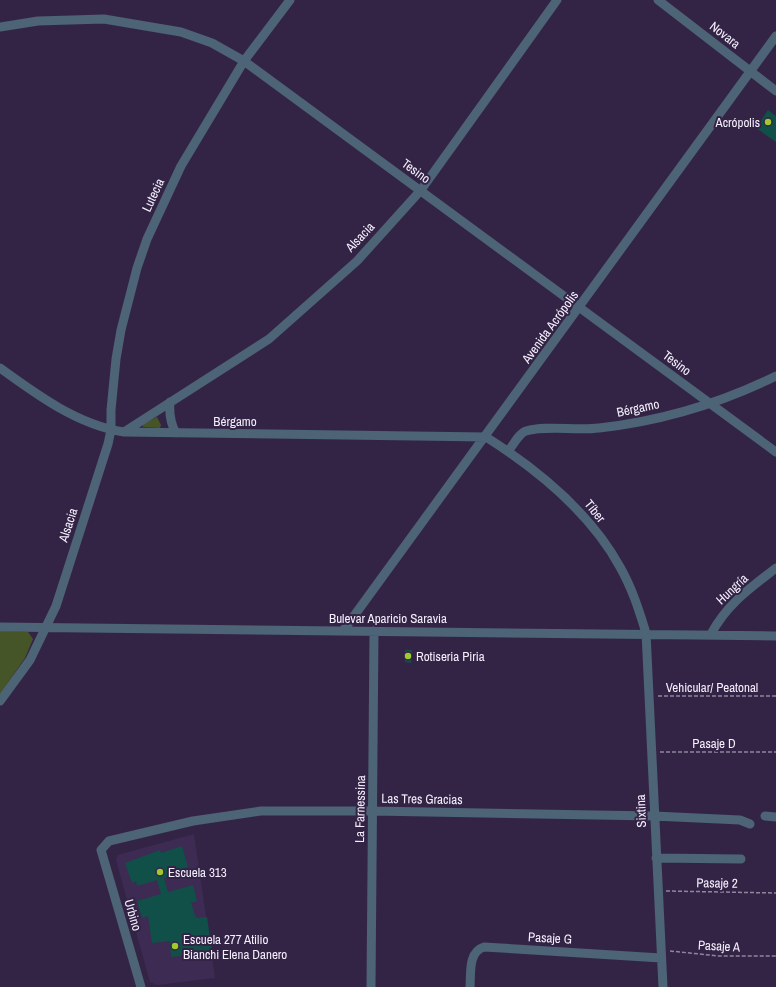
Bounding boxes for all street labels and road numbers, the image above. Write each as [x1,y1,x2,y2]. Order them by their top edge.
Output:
street label: Novara [706,18,744,52]
street label: Tesino [398,155,434,187]
street label: Lutecia [138,176,168,214]
street label: Alsacia [341,218,378,256]
street label: Avenida Acrópolis [517,287,582,367]
street label: Tesino [659,347,695,379]
street label: Bérgamo [615,395,661,421]
street label: Bérgamo [213,413,257,430]
street label: Tíber [581,496,610,526]
street label: Alsacia [54,506,82,545]
street label: Hungría [712,570,752,608]
street label: Bulevar Aparicio Saravia [329,610,447,627]
street label: Vehicular/ Peatonal [666,679,758,696]
street label: Pasaje D [692,735,736,752]
street label: La Farnessina [351,775,369,843]
street label: Las Tres Gracias [381,790,463,808]
street label: Sixtina [632,794,650,828]
street label: Pasaje 2 [696,874,738,892]
street label: Urbino [120,897,146,933]
street label: Pasaje G [528,928,572,948]
street label: Pasaje A [698,936,741,956]

